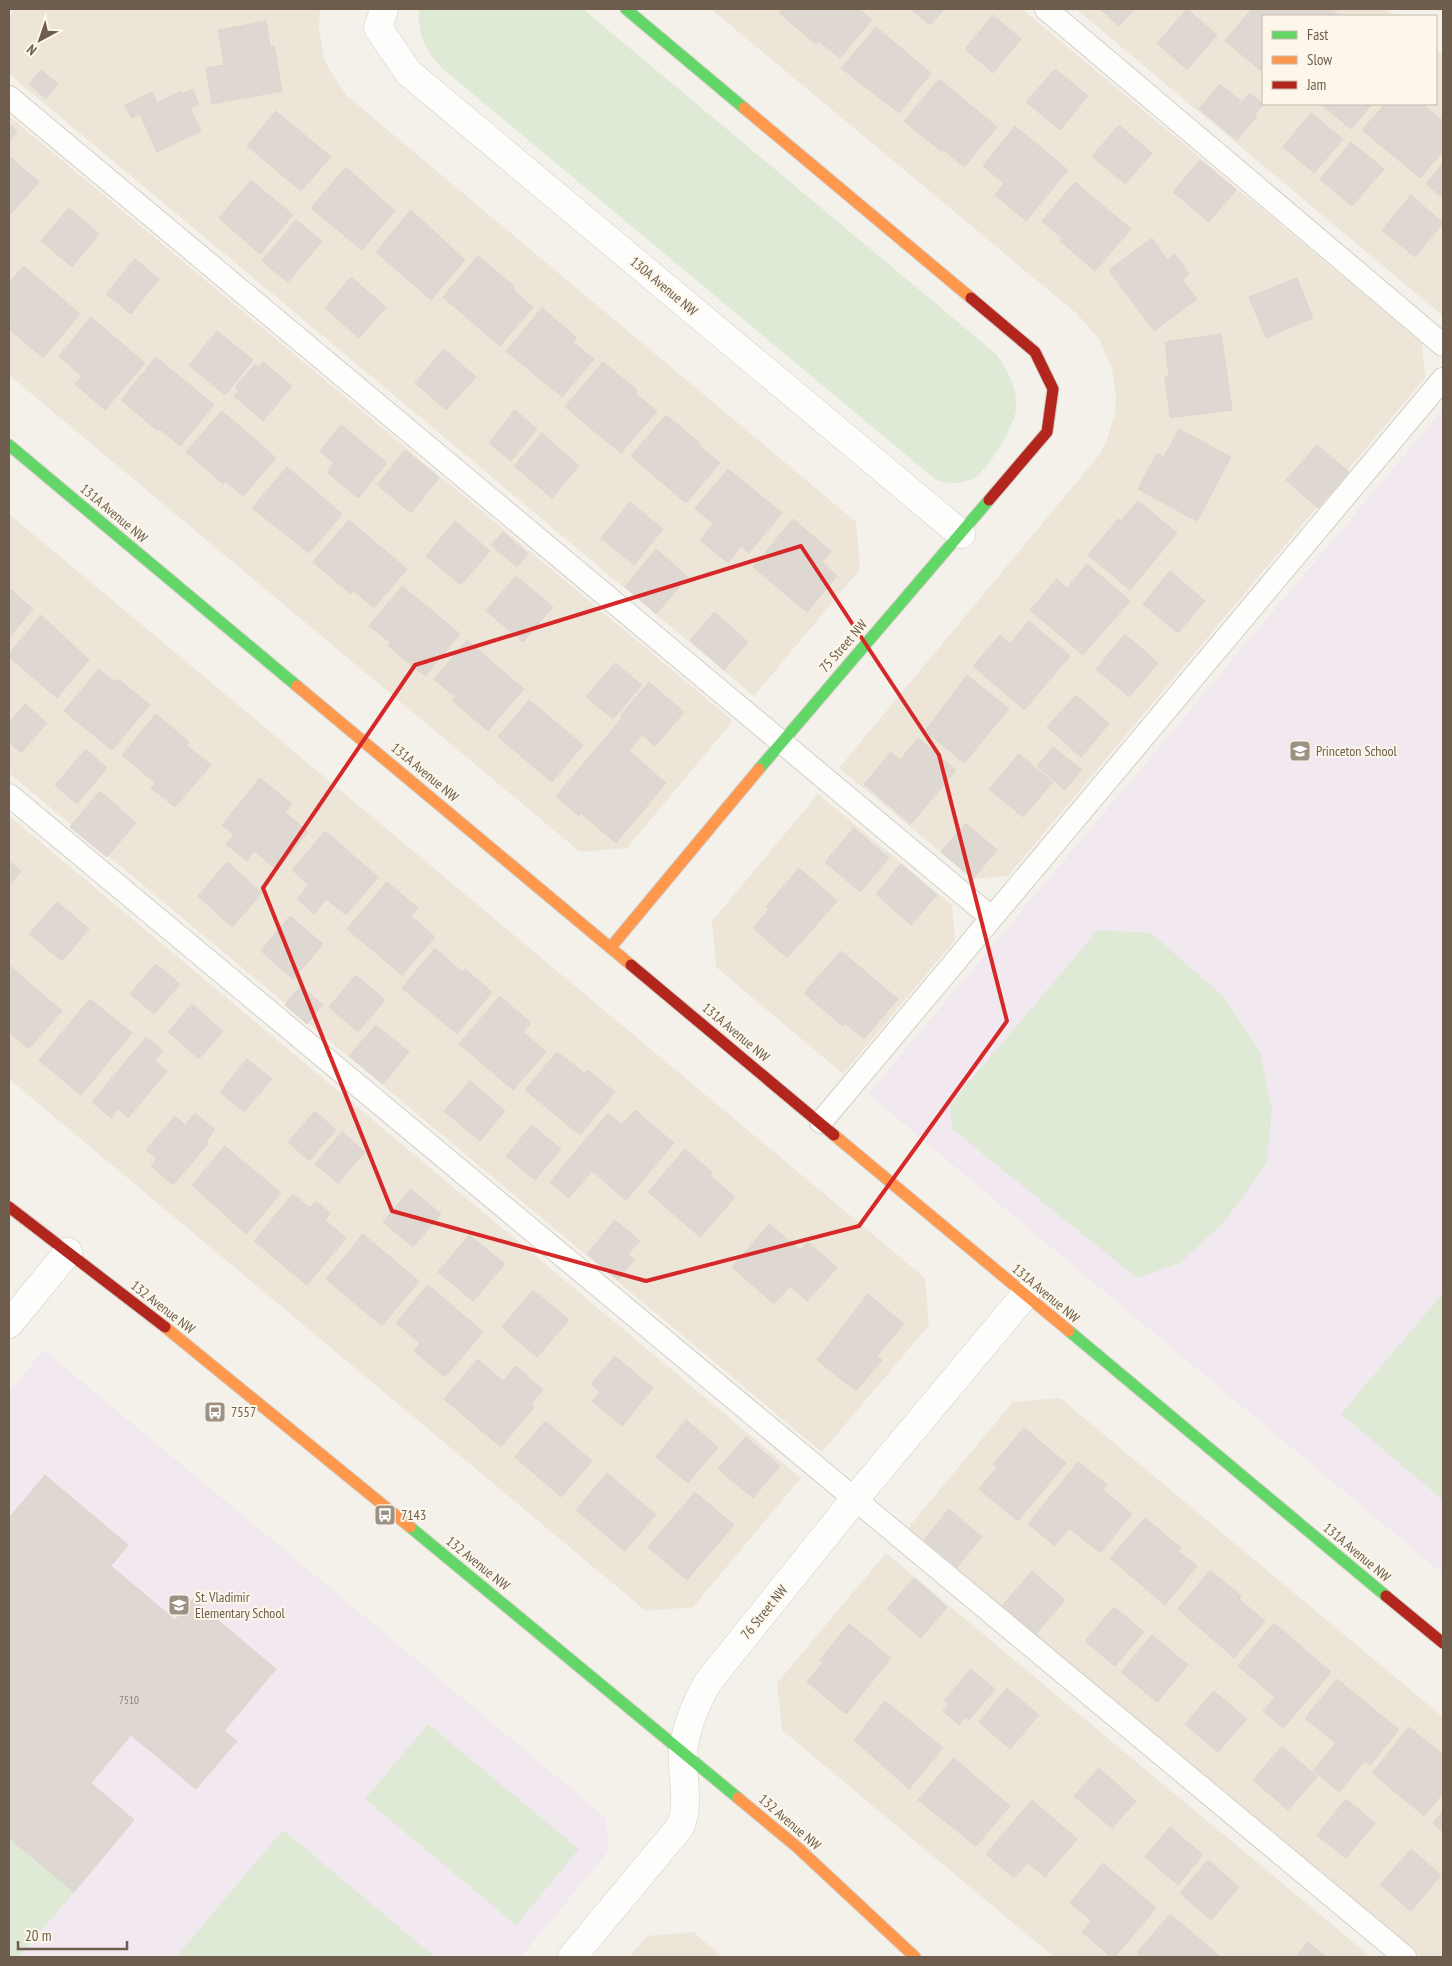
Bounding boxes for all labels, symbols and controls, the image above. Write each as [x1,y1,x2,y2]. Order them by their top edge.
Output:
north arrow [15,15,65,65]
legend [1262,15,1437,105]
text: Fast [1307,25,1328,44]
text: N [23,41,40,59]
text: Slow [1307,50,1332,69]
text: Jam [1306,75,1326,94]
street label: 130A Avenue NW [626,252,702,320]
street label: 131A Avenue NW [76,479,152,547]
street label: 75 Street NW [815,615,871,676]
street label: 131A Avenue NW [387,738,463,806]
school or university icon: Princeton School [1288,739,1312,763]
place label: Princeton School [1316,742,1398,760]
street label: 131A Avenue NW [698,998,774,1066]
street label: 131A Avenue NW [1008,1259,1084,1327]
street label: 132 Avenue NW [127,1276,199,1338]
bus stop icon: 7557 [203,1400,227,1424]
place label: 7557 [231,1403,256,1421]
bus stop icon: 7143 [373,1503,397,1527]
place label: 7143 [401,1506,426,1524]
street label: 131A Avenue NW [1319,1518,1395,1586]
street label: 132 Avenue NW [442,1532,514,1595]
street label: 76 Street NW [737,1581,792,1643]
place label: St. Vladimir Elementary School [195,1588,285,1622]
school or university icon: St. Vladimir Elementary School [167,1593,191,1617]
house number: 7510 [119,1693,139,1707]
street label: 132 Avenue NW [755,1790,825,1854]
scale bar [18,1918,126,1950]
text: 20 m [25,1926,51,1945]

